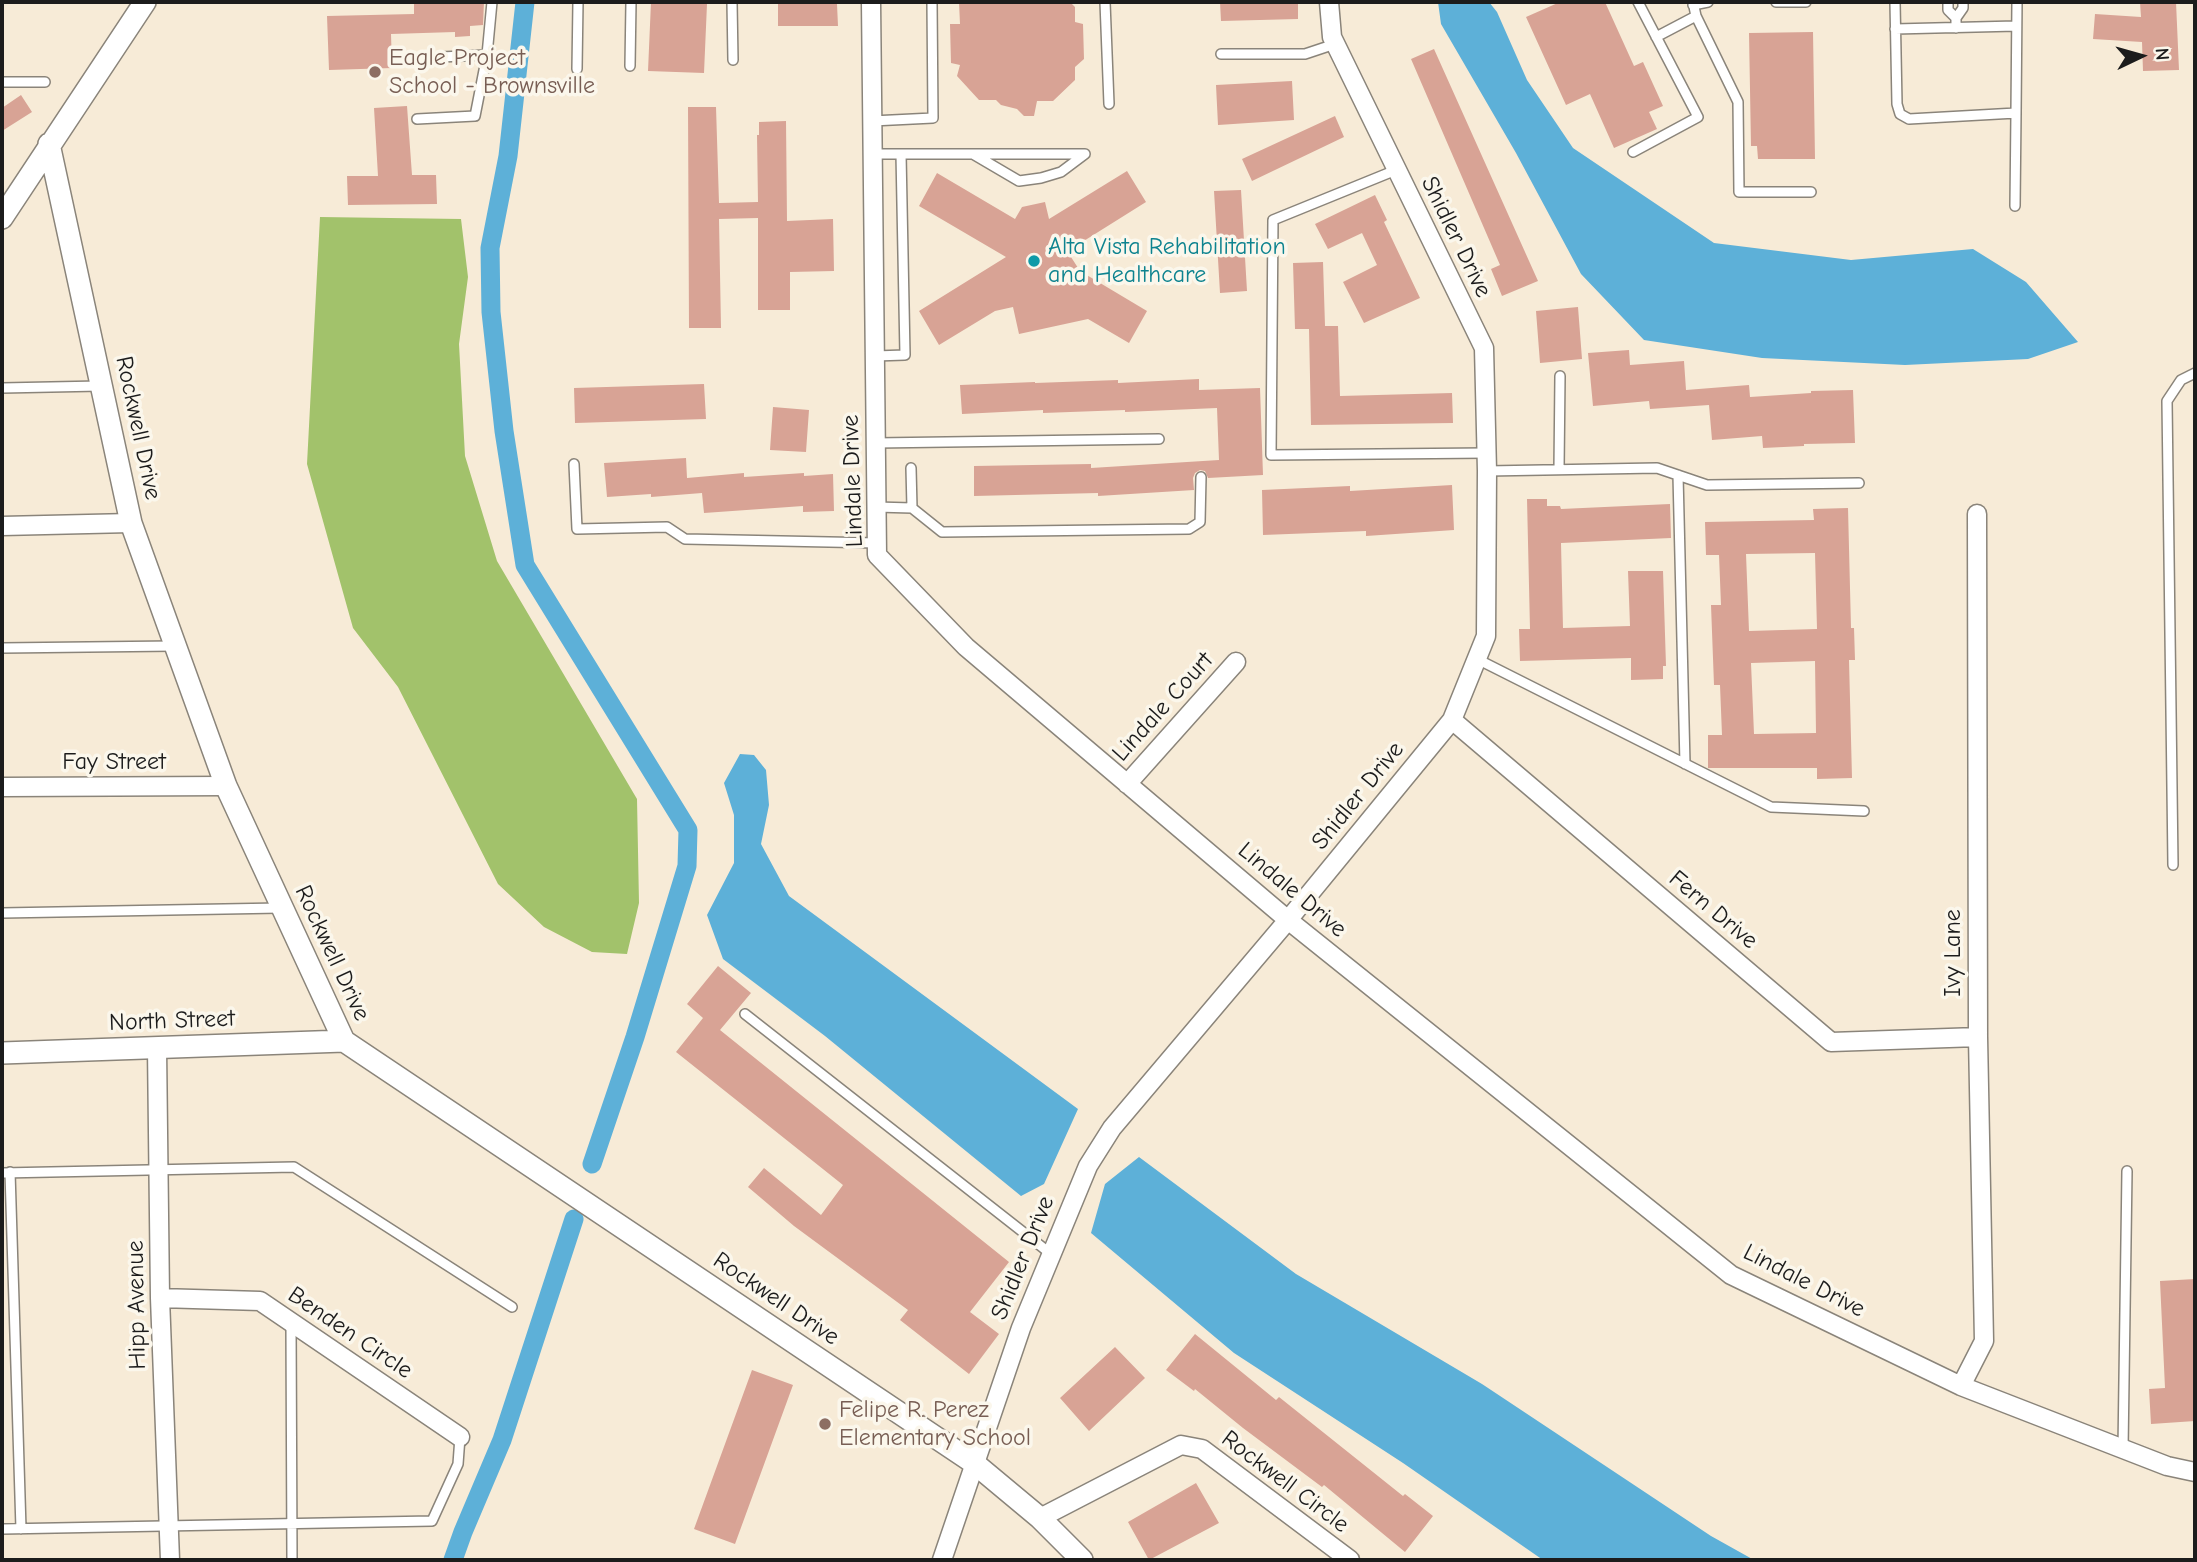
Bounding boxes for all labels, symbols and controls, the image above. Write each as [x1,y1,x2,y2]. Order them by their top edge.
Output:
north arrow [2106,21,2176,91]
place label: Eagle Project School - Brownsville [389,44,595,100]
text: N [2150,47,2173,61]
marker: Eagle Project School - Brownsville [367,64,383,80]
street label: Shidler Drive [1414,172,1498,302]
place label: Alta Vista Rehabilitation and Healthcare [1048,233,1286,289]
marker: Alta Vista Rehabilitation and Healthcare [1026,253,1042,269]
street label: Rockwell Drive [109,354,167,502]
street label: Lindale Drive [836,414,870,548]
street label: Lindale Court [1106,646,1220,768]
street label: Shidler Drive [1306,736,1410,856]
street label: Fay Street [62,748,166,776]
street label: Lindale Drive [1232,836,1352,944]
street label: Fern Drive [1663,865,1763,955]
street label: Rockwell Drive [288,881,376,1025]
street label: Ivy Lane [1939,909,1967,997]
street label: North Street [109,1004,235,1038]
street label: Shidler Drive [985,1192,1061,1324]
street label: Lindale Drive [1738,1238,1870,1324]
street label: Hipp Avenue [121,1240,153,1370]
street label: Rockwell Drive [707,1246,845,1352]
street label: Benden Circle [282,1281,418,1385]
place label: Felipe R. Perez Elementary School [839,1396,1031,1452]
marker: Felipe R. Perez Elementary School [817,1416,833,1432]
street label: Rockwell Circle [1216,1425,1354,1539]

